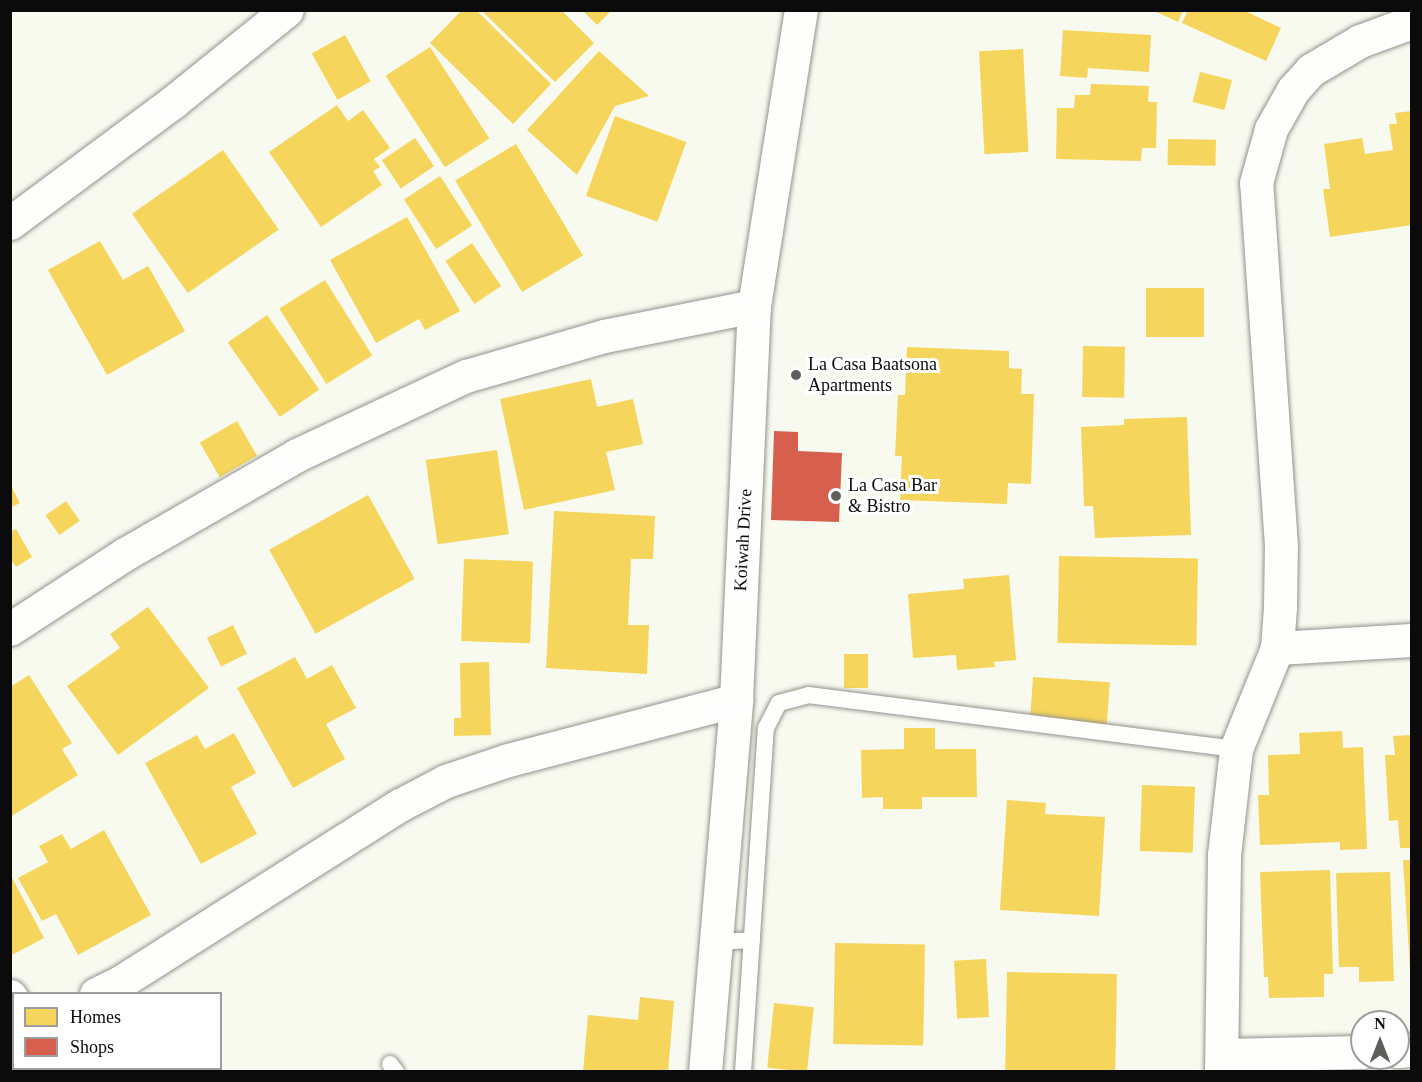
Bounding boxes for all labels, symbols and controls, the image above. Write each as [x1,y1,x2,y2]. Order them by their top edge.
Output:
place label: La Casa Baatsona Apartments [808,354,937,397]
marker: La Casa Baatsona Apartments [789,368,803,382]
place label: La Casa Bar & Bistro [848,475,937,518]
street label: Koiwah Drive [730,488,756,592]
marker: La Casa Bar & Bistro [829,489,843,503]
legend [12,992,222,1070]
text: Homes [70,1007,121,1027]
north arrow [1350,1010,1410,1070]
text: N [1374,1015,1386,1032]
text: Shops [70,1037,114,1057]

